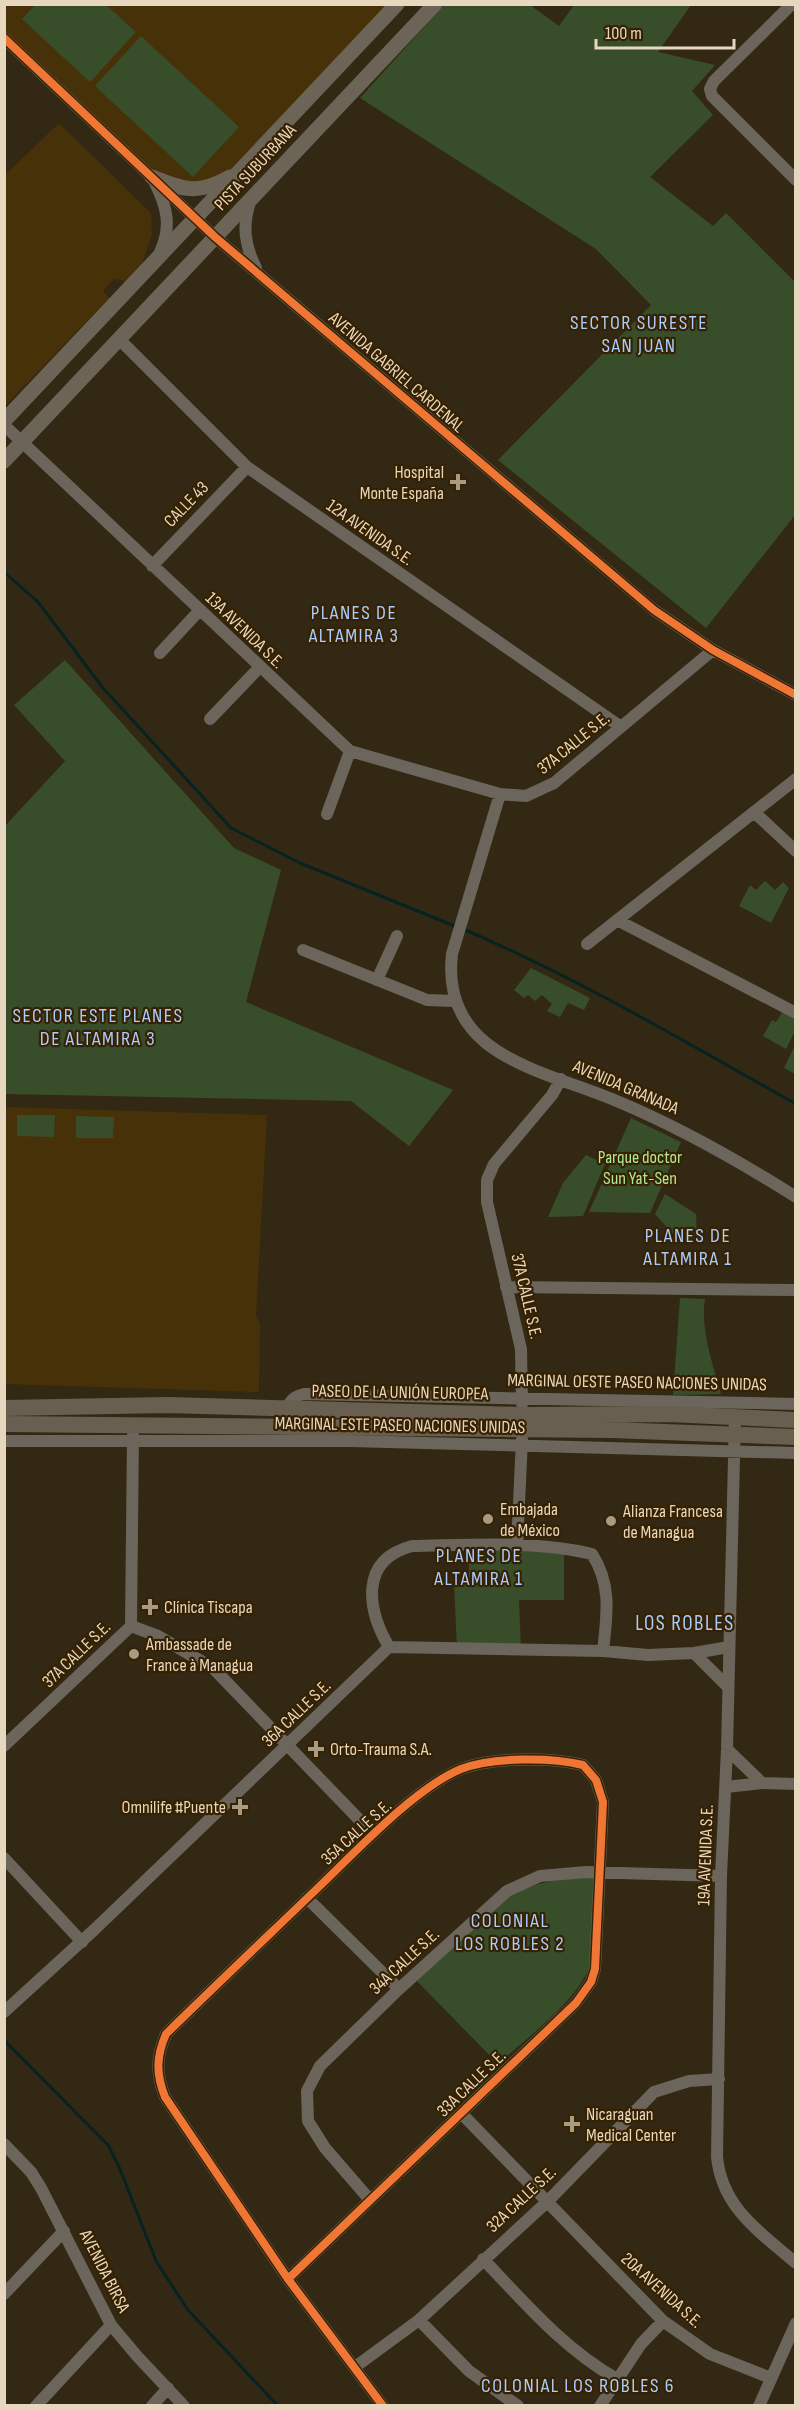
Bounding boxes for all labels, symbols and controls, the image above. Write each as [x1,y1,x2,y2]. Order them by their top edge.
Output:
scale bar [596,12,734,50]
text: 100 m [605,23,642,44]
street label: PISTA SUBURBANA [210,120,301,215]
street label: AVENIDA GABRIEL CARDENAL [324,307,469,437]
district label: SECTOR SURESTE SAN JUAN [570,311,708,358]
place label: Hospital Monte España [360,462,444,504]
marker: Hospital Monte España [449,473,467,491]
street label: CALLE 43 [160,477,213,531]
street label: 12A AVENIDA S.E. [322,495,417,570]
street label: 13A AVENIDA S.E. [201,588,288,673]
district label: PLANES DE ALTAMIRA 3 [308,601,399,648]
street label: 37A CALLE S.E. [533,708,614,779]
district label: SECTOR ESTE PLANES DE ALTAMIRA 3 [13,1004,183,1051]
street label: AVENIDA GRANADA [569,1055,682,1119]
park label: Parque doctor Sun Yat-Sen [598,1147,682,1189]
district label: PLANES DE ALTAMIRA 1 [642,1224,733,1271]
street label: 37A CALLE S.E. [506,1251,547,1341]
street label: MARGINAL OESTE PASEO NACIONES UNIDAS [507,1370,767,1395]
street label: PASEO DE LA UNIÓN EUROPEA [311,1380,489,1405]
street label: MARGINAL ESTE PASEO NACIONES UNIDAS [275,1413,526,1438]
place label: Embajada de México [500,1499,560,1541]
place label: Alianza Francesa de Managua [622,1501,723,1543]
marker: Embajada de México [481,1512,495,1526]
marker: Alianza Francesa de Managua [604,1514,618,1528]
district label: PLANES DE ALTAMIRA 1 [433,1544,524,1591]
place label: Clínica Tiscapa [164,1597,253,1618]
marker: Clínica Tiscapa [141,1598,159,1616]
district label: LOS ROBLES [635,1611,735,1636]
street label: 37A CALLE S.E. [38,1617,115,1692]
place label: Ambassade de France à Managua [145,1634,253,1676]
marker: Ambassade de France à Managua [127,1647,141,1661]
street label: 36A CALLE S.E. [257,1675,335,1751]
place label: Orto-Trauma S.A. [330,1739,432,1760]
marker: Orto-Trauma S.A. [307,1740,325,1758]
street label: 35A CALLE S.E. [317,1795,396,1869]
place label: Omnilife #Puente [122,1797,226,1818]
marker: Omnilife #Puente [231,1798,249,1816]
street label: 19A AVENIDA S.E. [693,1804,718,1906]
district label: COLONIAL LOS ROBLES 2 [455,1909,565,1956]
street label: 34A CALLE S.E. [365,1924,444,1999]
street label: 33A CALLE S.E. [433,2045,510,2121]
place label: Nicaraguan Medical Center [586,2104,676,2146]
marker: Nicaraguan Medical Center [563,2115,581,2133]
street label: 32A CALLE S.E. [482,2162,561,2237]
street label: AVENIDA BIRSA [74,2225,134,2316]
street label: 20A AVENIDA S.E. [617,2248,707,2332]
district label: COLONIAL LOS ROBLES 6 [481,2374,675,2398]

